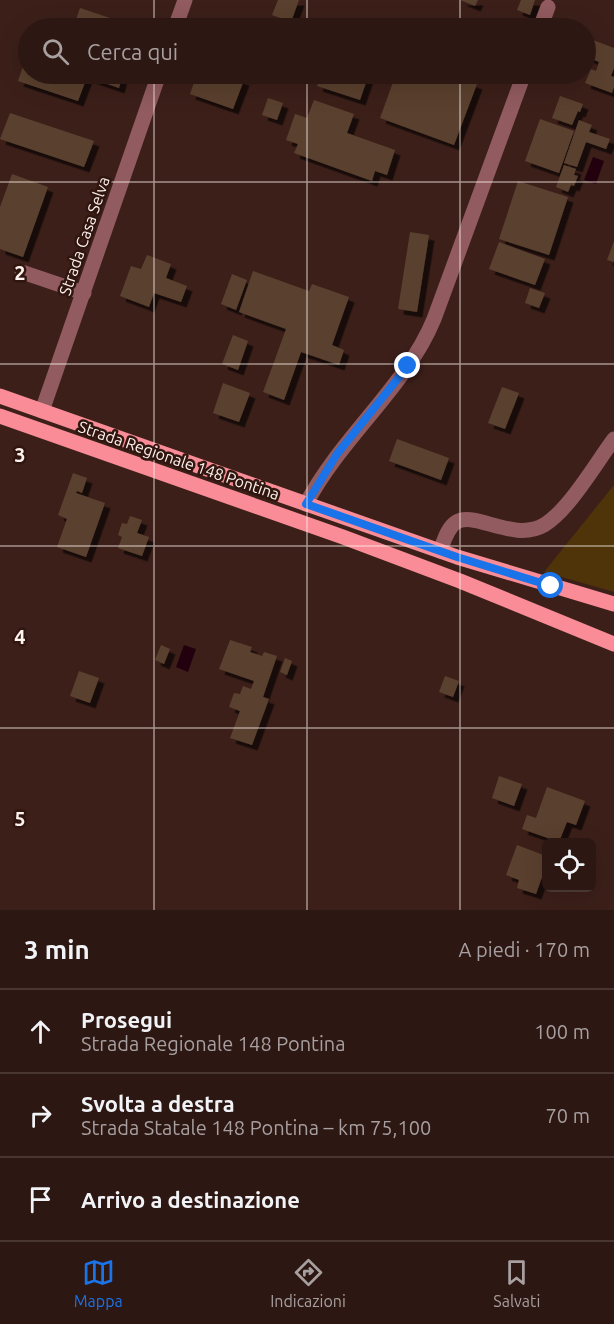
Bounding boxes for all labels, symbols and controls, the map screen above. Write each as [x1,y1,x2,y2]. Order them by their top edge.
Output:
search box [18,18,596,84]
icon: search [39,35,72,68]
text: Cerca qui [87,39,178,64]
street label: Strada Casa Selva [55,174,113,298]
text: 2 [14,261,26,284]
route end [394,352,420,378]
street label: Strada Regionale 148 Pontina [76,417,282,503]
text: 3 [14,443,26,466]
route start [537,572,563,598]
text: 4 [14,625,26,648]
text: 5 [14,807,26,830]
map controls [542,838,596,892]
button: locate [542,838,596,892]
text: 3 min [24,935,90,964]
text: A piedi · 170 m [459,938,590,961]
text: Prosegui [81,1007,172,1032]
icon: ahead [24,1015,57,1048]
text: 100 m [534,1020,590,1043]
text: Strada Regionale 148 Pontina [81,1032,346,1055]
text: Svolta a destra [81,1091,235,1116]
icon: right [24,1099,57,1132]
text: 70 m [546,1104,590,1127]
text: Strada Statale 148 Pontina – km 75,100 [81,1116,431,1139]
icon: arrive [24,1183,57,1216]
text: Arrivo a destinazione [81,1187,300,1212]
tab: Mappa [74,1256,123,1310]
tab: Indicazioni [270,1256,346,1310]
tab: Salvati [493,1256,540,1310]

